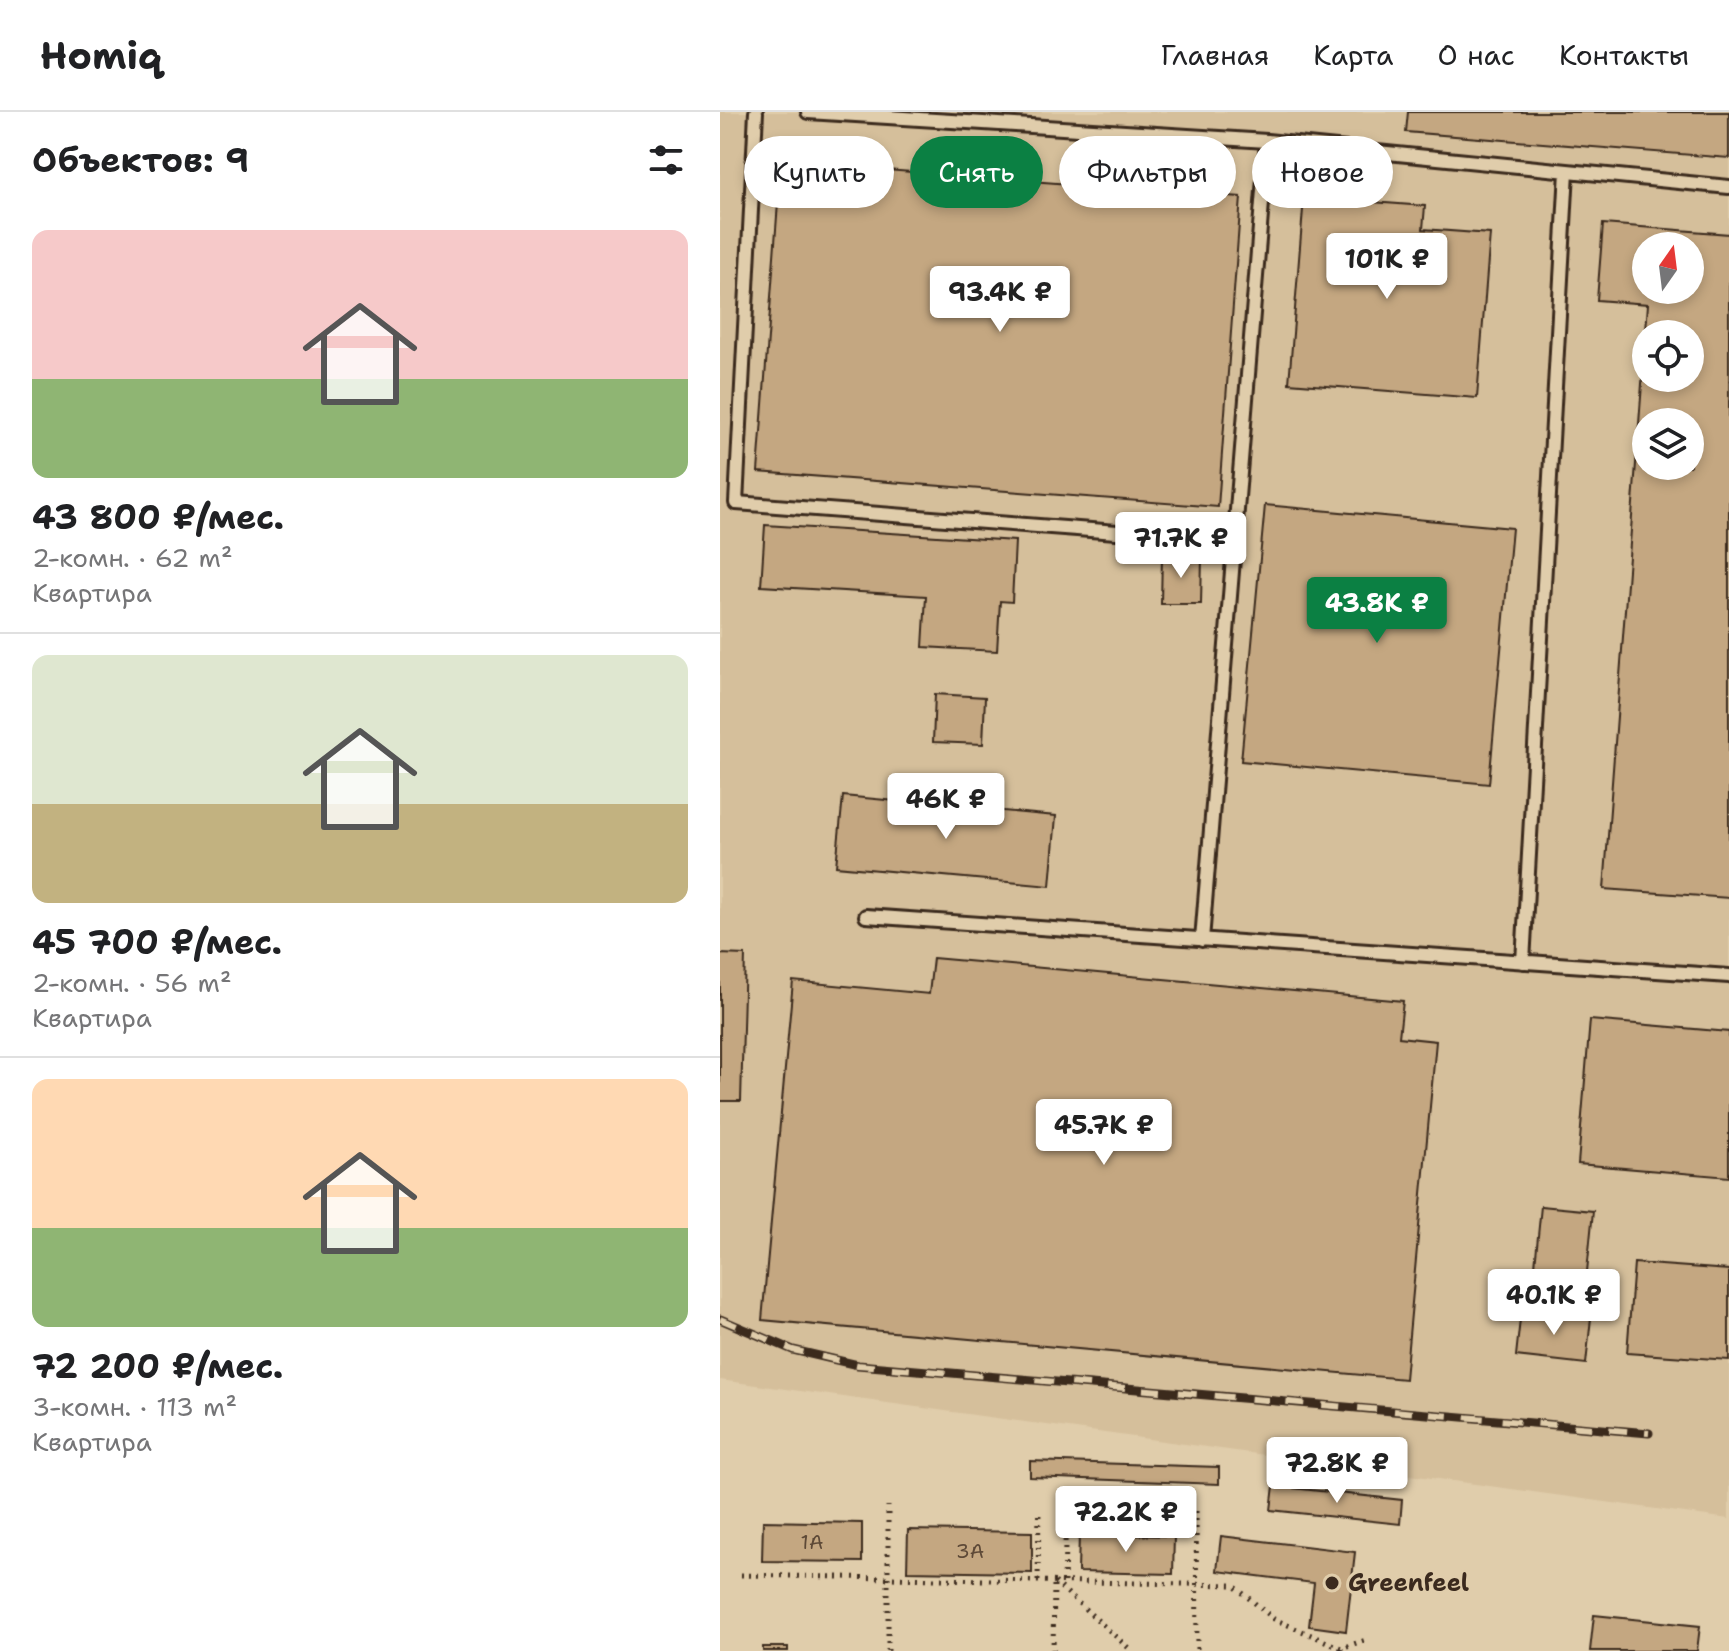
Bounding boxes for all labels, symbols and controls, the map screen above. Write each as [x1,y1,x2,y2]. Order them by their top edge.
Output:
text: Homiq [40,30,162,81]
text: Главная [1161,36,1269,74]
text: Карта [1313,36,1393,74]
text: О нас [1437,36,1515,74]
text: Контакты [1559,36,1689,74]
chip: Купить [744,136,894,208]
chip: Снять [910,136,1043,208]
chip: Фильтры [1059,136,1236,208]
chip: Новое [1252,136,1393,208]
text: Объектов: 9 [32,137,249,183]
icon: filters [644,138,688,182]
north arrow [1632,232,1704,304]
map controls [1632,232,1704,480]
pin: 101K ₽ [1322,233,1452,301]
text: 101K ₽ [1344,241,1430,276]
pin: 93.4K ₽ [926,266,1074,334]
text: 93.4K ₽ [948,274,1052,309]
icon: home [288,282,432,426]
button: locate [1632,320,1704,392]
button: layers [1632,408,1704,480]
text: 43 800 ₽/мес. [32,494,284,540]
pin: 71.7K ₽ [1107,512,1255,580]
text: 71.7K ₽ [1133,520,1229,555]
text: 2-комн. · 62 m² [32,540,233,575]
text: Квартира [32,575,152,610]
pin: 43.8K ₽ [1303,577,1451,645]
text: 43.8K ₽ [1325,585,1429,620]
icon: home [288,707,432,851]
pin: 46K ₽ [890,773,1002,841]
text: 46K ₽ [905,781,987,816]
text: 45 700 ₽/мес. [32,919,282,965]
text: 2-комн. · 56 m² [32,965,232,1000]
text: Квартира [32,1000,152,1035]
pin: 45.7K ₽ [1030,1099,1178,1167]
text: 45.7K ₽ [1054,1107,1154,1142]
icon: home [288,1131,432,1275]
pin: 40.1K ₽ [1480,1269,1628,1337]
text: 40.1K ₽ [1506,1277,1602,1312]
text: 72 200 ₽/мес. [32,1343,283,1389]
text: 3-комн. · 113 m² [32,1389,237,1424]
text: Квартира [32,1424,152,1459]
pin: 72.8K ₽ [1263,1437,1411,1505]
text: 72.8K ₽ [1285,1445,1389,1480]
pin: 72.2K ₽ [1052,1486,1200,1554]
text: 72.2K ₽ [1073,1494,1179,1529]
house number: 1А [801,1529,823,1555]
house number: 3А [956,1538,984,1564]
place label: Greenfeel [1348,1567,1469,1599]
marker: Greenfeel [1323,1574,1341,1592]

